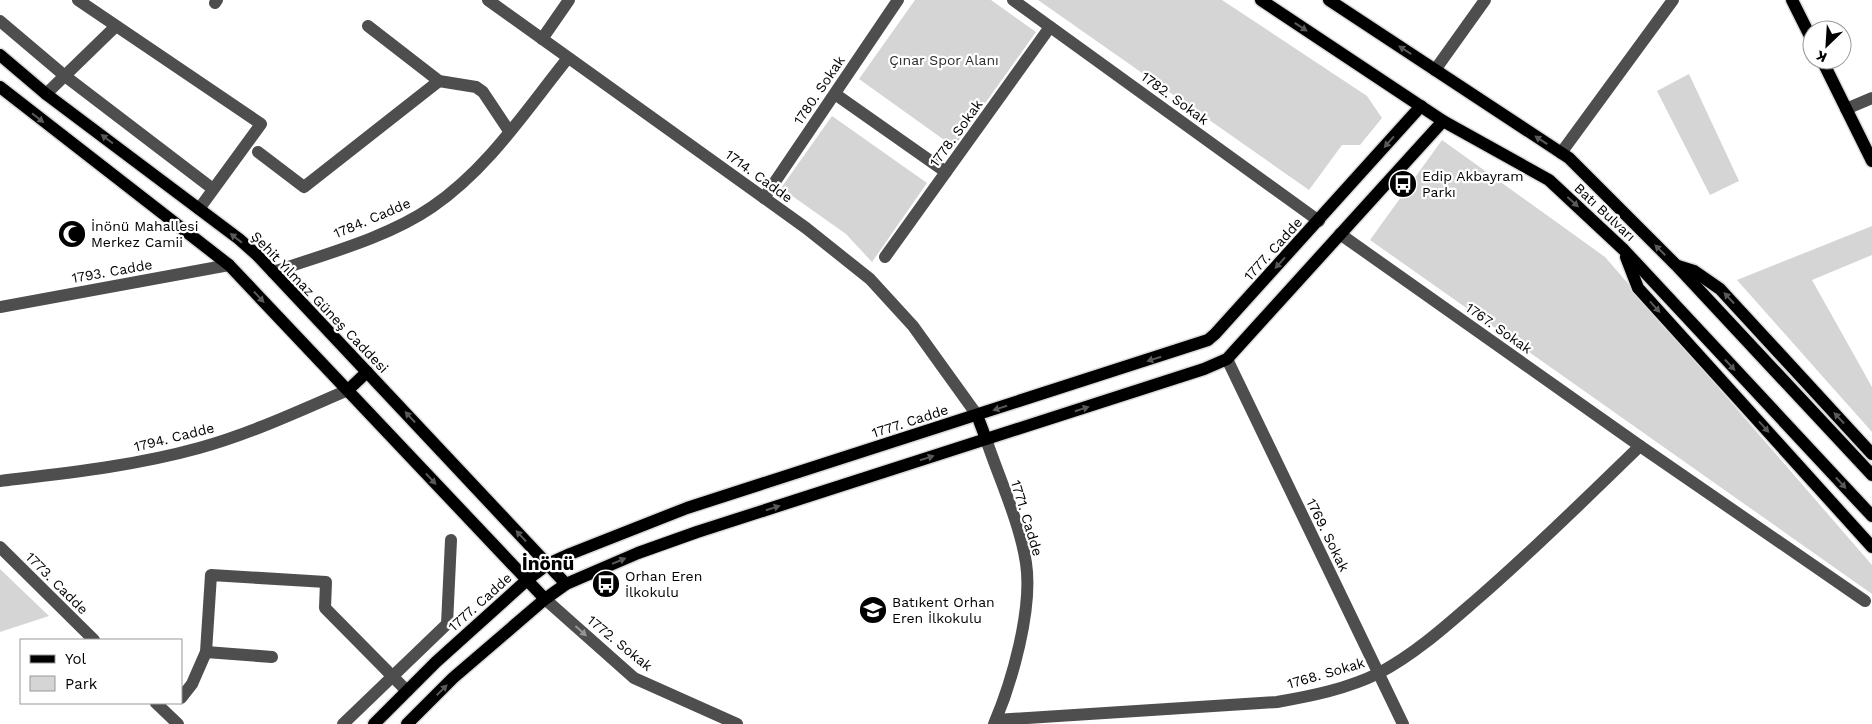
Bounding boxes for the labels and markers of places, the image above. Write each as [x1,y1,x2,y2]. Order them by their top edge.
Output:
place label: Edip Akbayram Parkı [1422,168,1524,200]
bus stop icon: Edip Akbayram Parkı [1388,169,1418,199]
place label: İnönü Mahallesi Merkez Camii [91,218,198,250]
mosque icon: İnönü Mahallesi Merkez Camii [57,219,87,249]
place label: Orhan Eren İlkokulu [625,568,702,600]
bus stop icon: Orhan Eren İlkokulu [591,569,621,599]
place label: Batıkent Orhan Eren İlkokulu [892,594,995,626]
school or university icon: Batıkent Orhan Eren İlkokulu [858,595,888,625]

